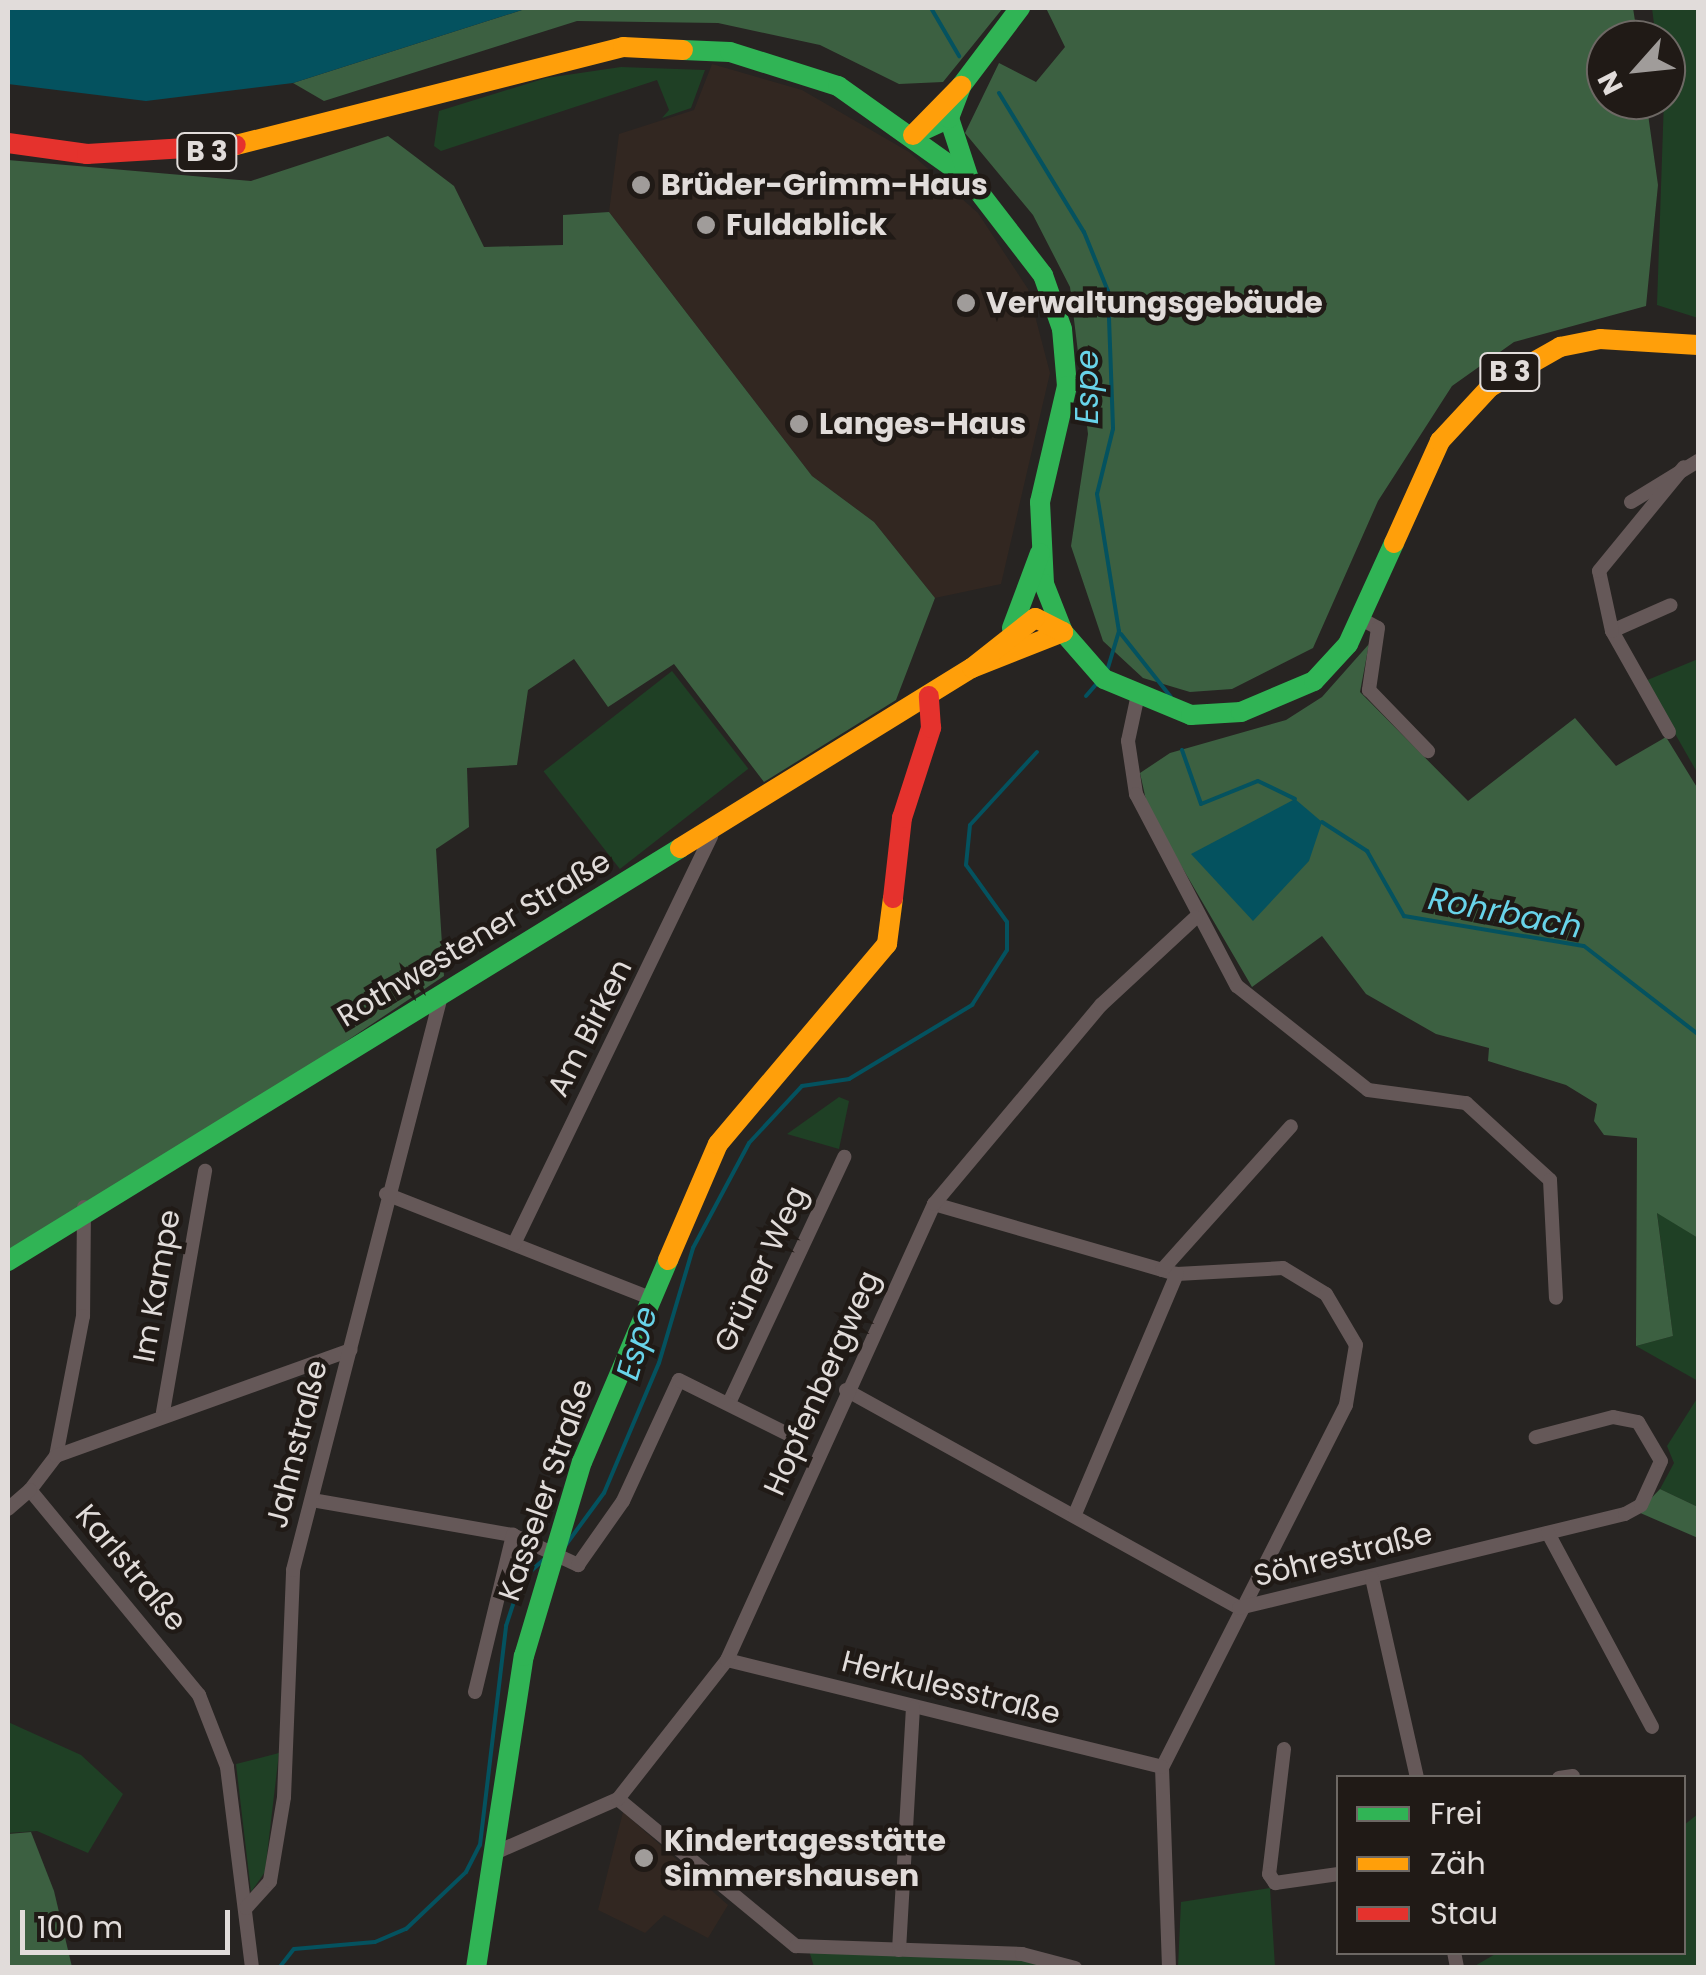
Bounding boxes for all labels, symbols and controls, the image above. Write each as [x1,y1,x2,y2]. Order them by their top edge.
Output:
north arrow [1586,20,1686,120]
text: N [1588,65,1633,101]
road number: B 3 [174,129,240,175]
place label: Brüder-Grimm-Haus [661,167,988,203]
marker: Brüder-Grimm-Haus [630,174,652,196]
place label: Fuldablick [726,207,887,243]
marker: Fuldablick [695,214,717,236]
place label: Verwaltungsgebäude [986,285,1323,321]
marker: Verwaltungsgebäude [955,292,977,314]
road number: B 3 [1478,349,1542,395]
water label: Espe [1068,350,1106,424]
place label: Langes-Haus [819,406,1026,442]
marker: Langes-Haus [788,413,810,435]
street label: Rothwestener Straße [331,843,617,1035]
water label: Rohrbach [1425,879,1585,947]
street label: Am Birken [540,953,640,1103]
street label: Grüner Weg [707,1180,815,1358]
street label: Im Kampe [126,1207,188,1365]
street label: Hopfenbergweg [756,1265,888,1501]
water label: Espe [608,1302,666,1384]
street label: Jahnstraße [259,1356,335,1532]
street label: Kasseler Straße [491,1374,601,1606]
street label: Karlstraße [68,1497,194,1639]
street label: Söhrestraße [1250,1515,1436,1595]
street label: Herkulesstraße [838,1643,1064,1733]
legend [1336,1775,1686,1955]
text: Frei [1430,1792,1482,1835]
place label: Kindertagesstätte Simmershausen [664,1823,946,1894]
text: Zäh [1430,1842,1486,1885]
marker: Kindertagesstätte Simmershausen [633,1847,655,1869]
scale bar [25,1890,235,1952]
text: Stau [1430,1892,1498,1935]
text: 100 m [37,1906,123,1949]

